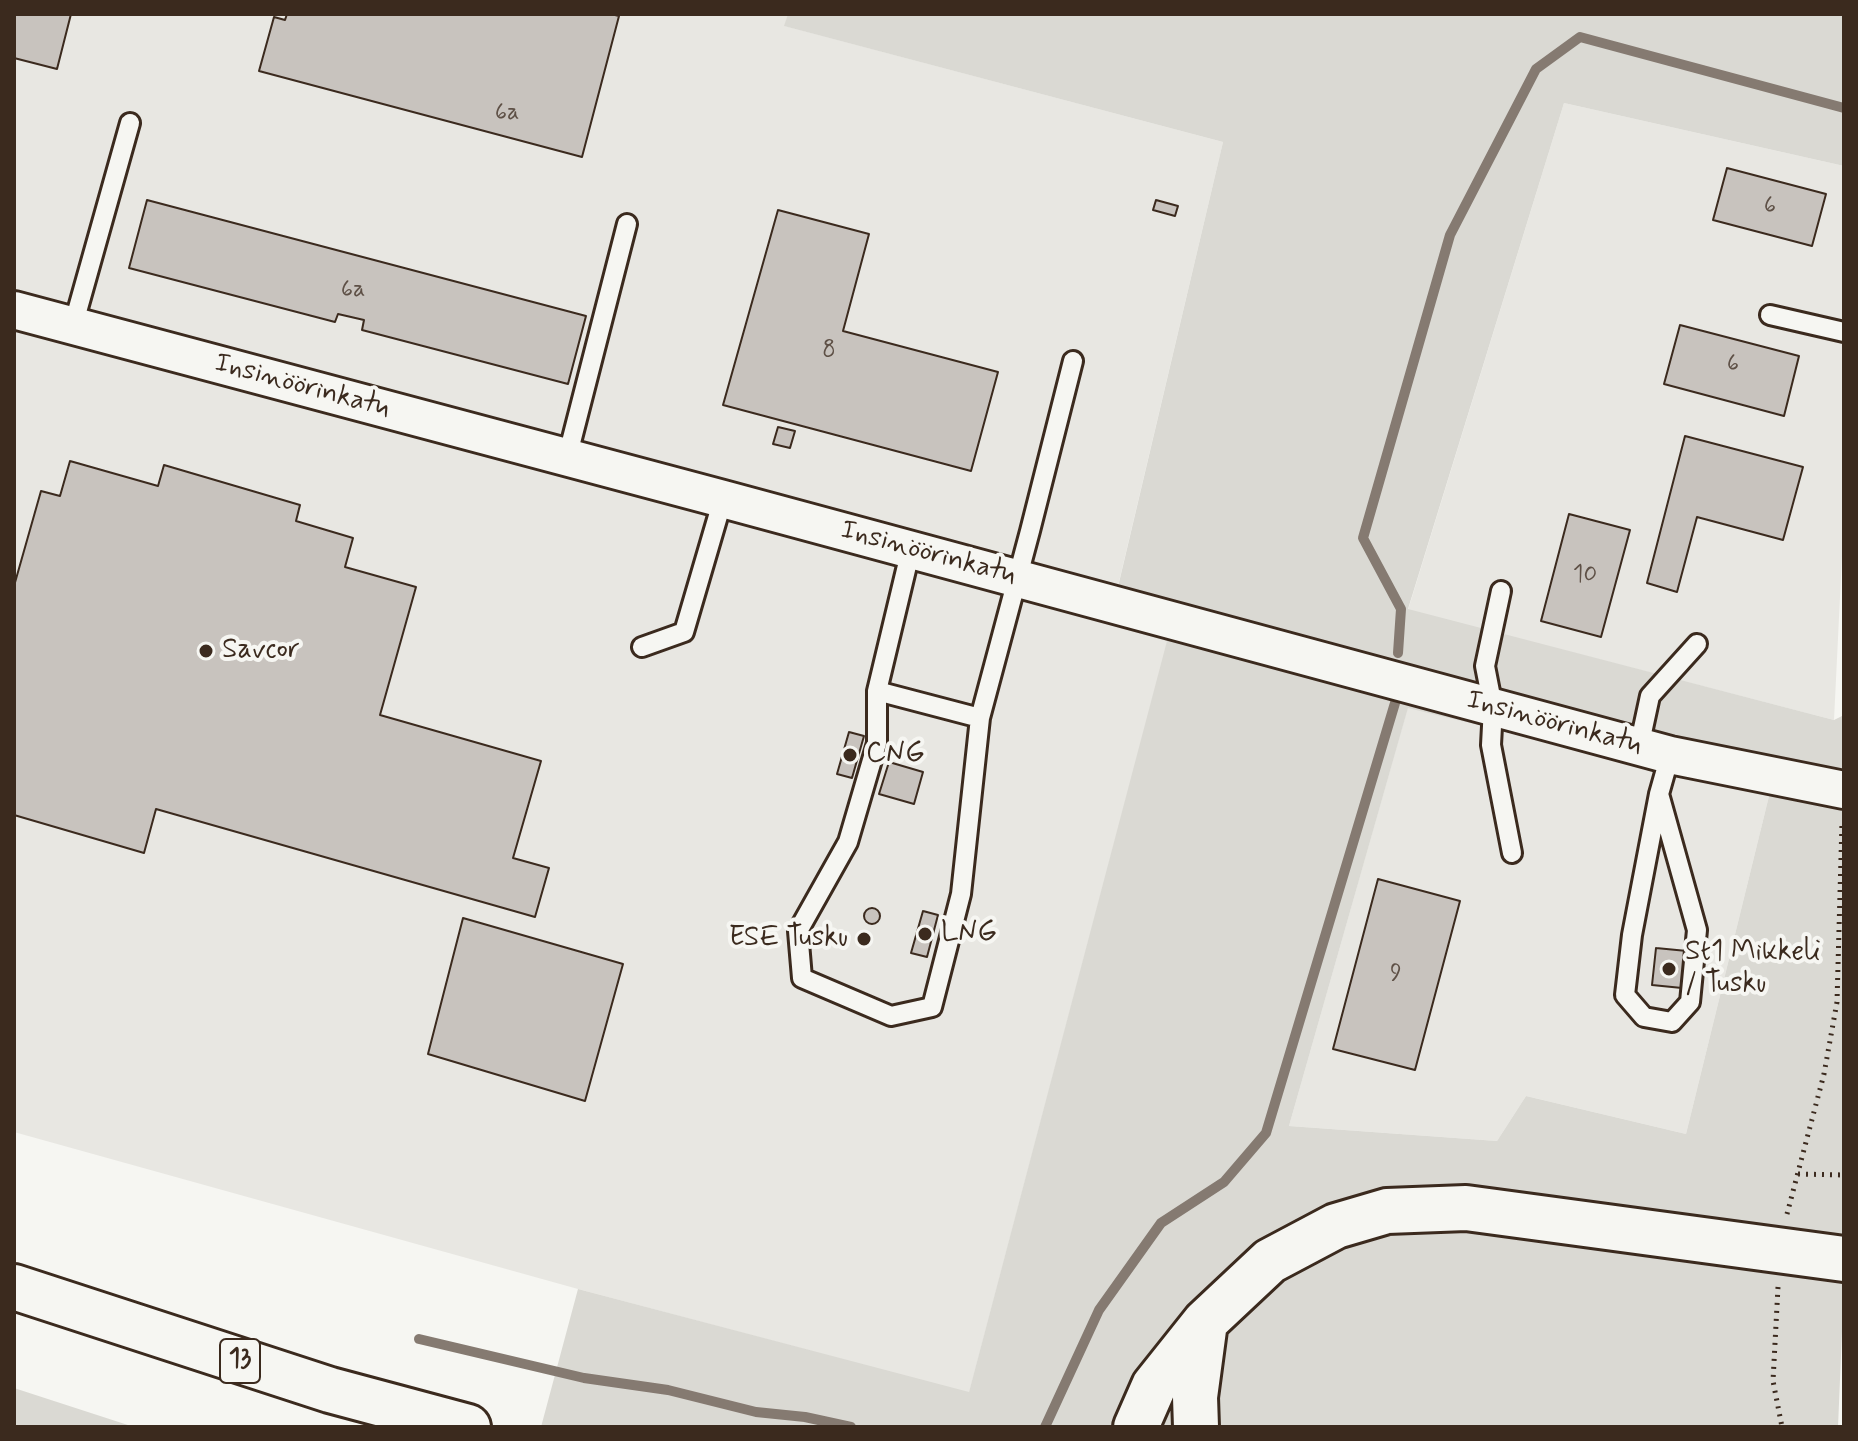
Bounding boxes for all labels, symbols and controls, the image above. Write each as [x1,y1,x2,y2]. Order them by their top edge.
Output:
house number: 6a [495,100,519,128]
house number: 6 [1764,193,1776,221]
house number: 6a [341,277,365,305]
house number: 8 [822,337,836,365]
street label: Insinöörinkatu [211,347,393,427]
house number: 6 [1727,351,1739,379]
street label: Insinöörinkatu [837,514,1019,594]
house number: 10 [1573,562,1597,590]
place label: Savcor [222,634,300,668]
marker: Savcor [197,642,215,660]
street label: Insinöörinkatu [1463,684,1645,764]
place label: CNG [866,738,924,772]
marker: CNG [841,746,859,764]
place label: LNG [941,917,997,951]
place label: ESE Tusku [729,922,848,956]
marker: LNG [916,925,934,943]
marker: ESE Tusku [855,930,873,948]
place label: St1 Mikkeli / Tusku [1685,936,1821,1002]
marker: St1 Mikkeli / Tusku [1660,960,1678,978]
house number: 9 [1390,961,1402,989]
road number: 13 [220,1339,260,1383]

